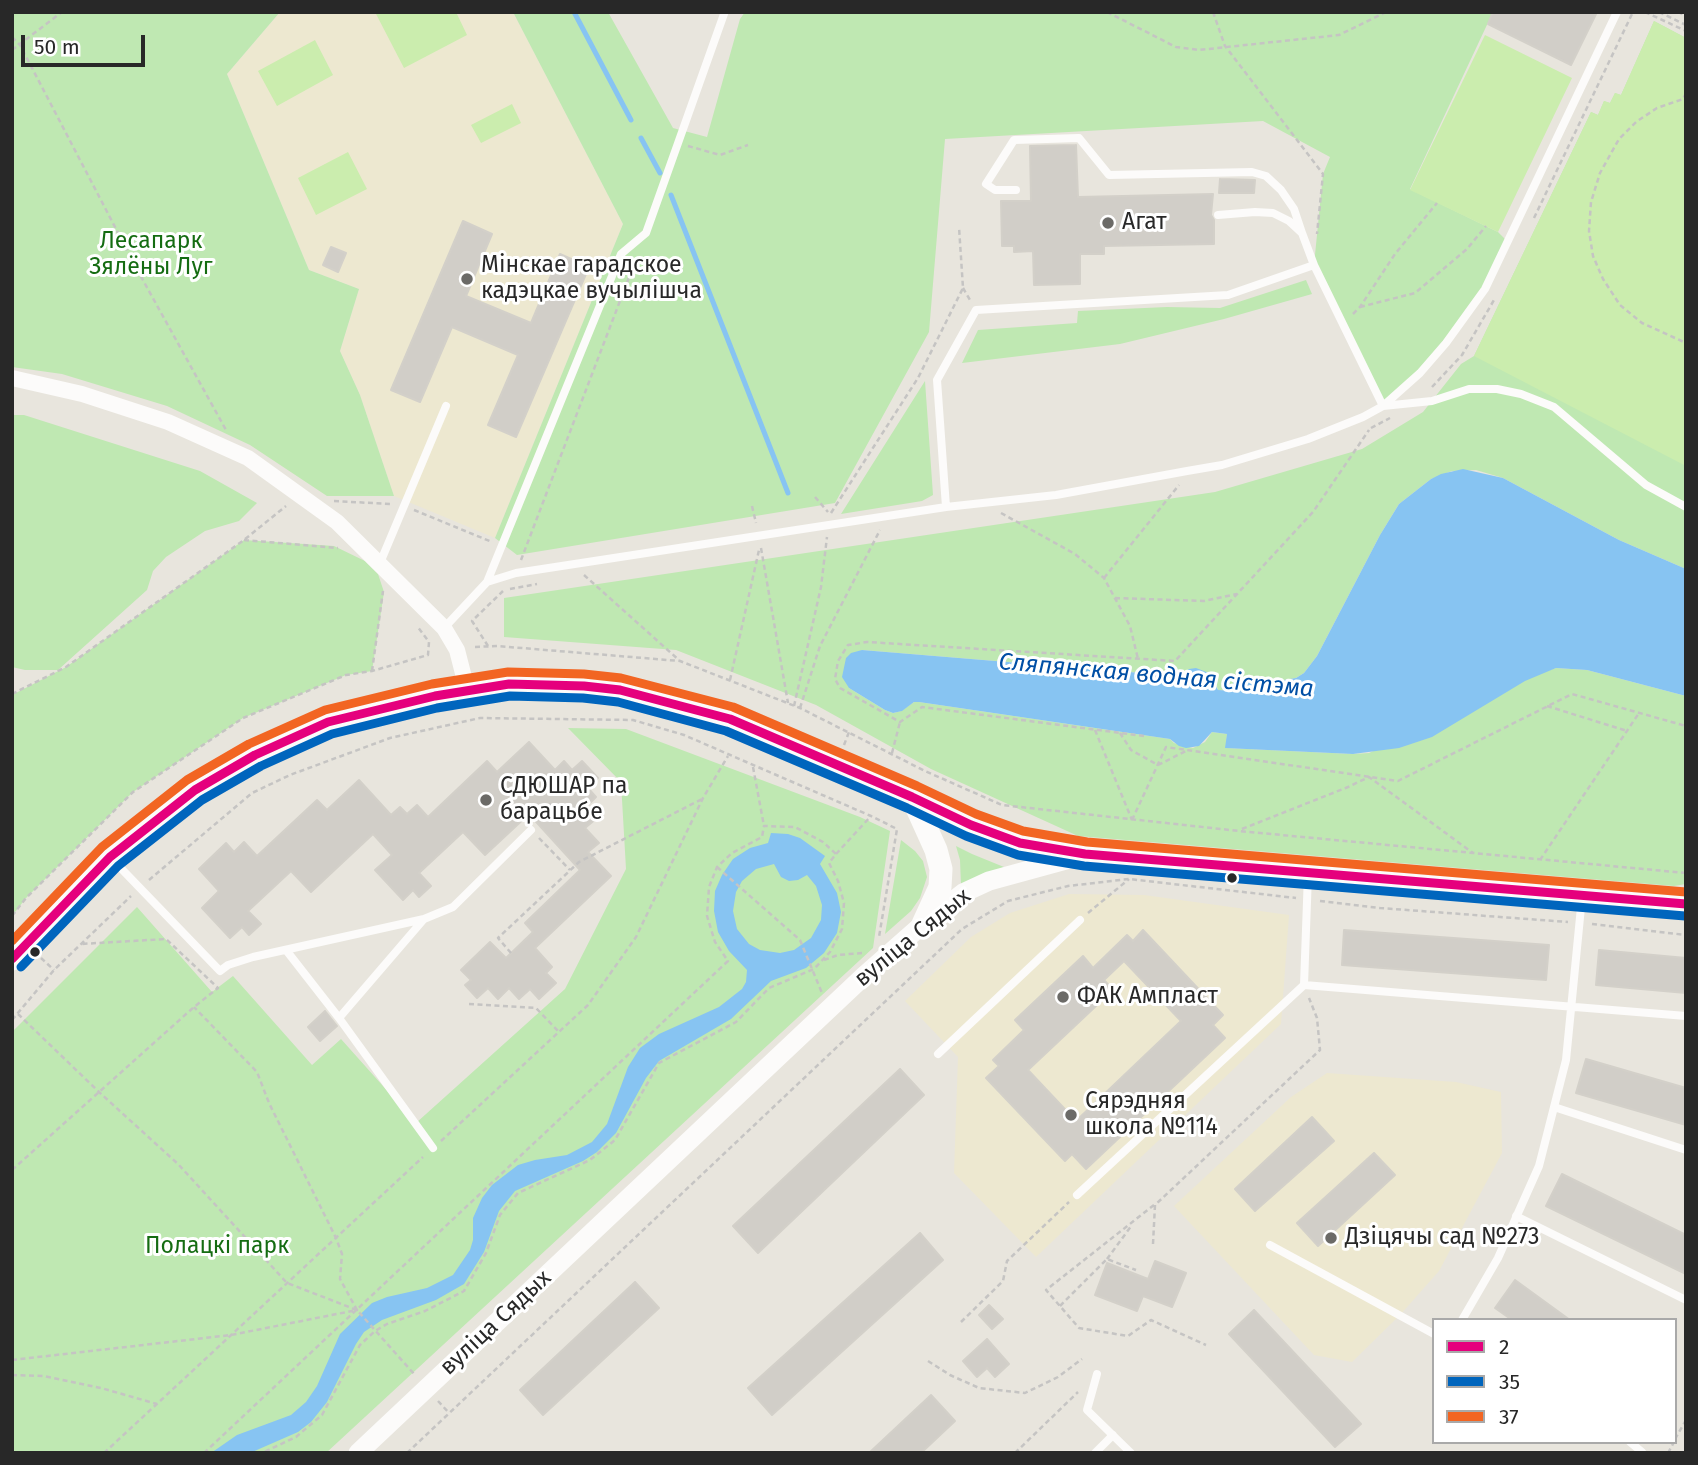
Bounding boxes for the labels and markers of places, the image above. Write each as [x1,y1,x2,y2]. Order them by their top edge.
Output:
place label: Агат [1122,209,1167,237]
marker: Агат [1100,215,1116,231]
place label: Мінскае гарадское кадэцкае вучылішча [481,252,702,306]
marker: Мінскае гарадское кадэцкае вучылішча [459,271,475,287]
place label: СДЮШАР па барацьбе [500,773,628,827]
marker: СДЮШАР па барацьбе [478,792,494,808]
unlabelled marker [1225,871,1239,885]
unlabelled marker [28,945,42,959]
place label: ФАК Ампласт [1077,983,1218,1011]
marker: ФАК Ампласт [1055,989,1071,1005]
place label: Сярэдняя школа №114 [1085,1088,1218,1142]
marker: Сярэдняя школа №114 [1063,1107,1079,1123]
place label: Дзіцячы сад №273 [1345,1224,1539,1252]
marker: Дзіцячы сад №273 [1323,1230,1339,1246]

